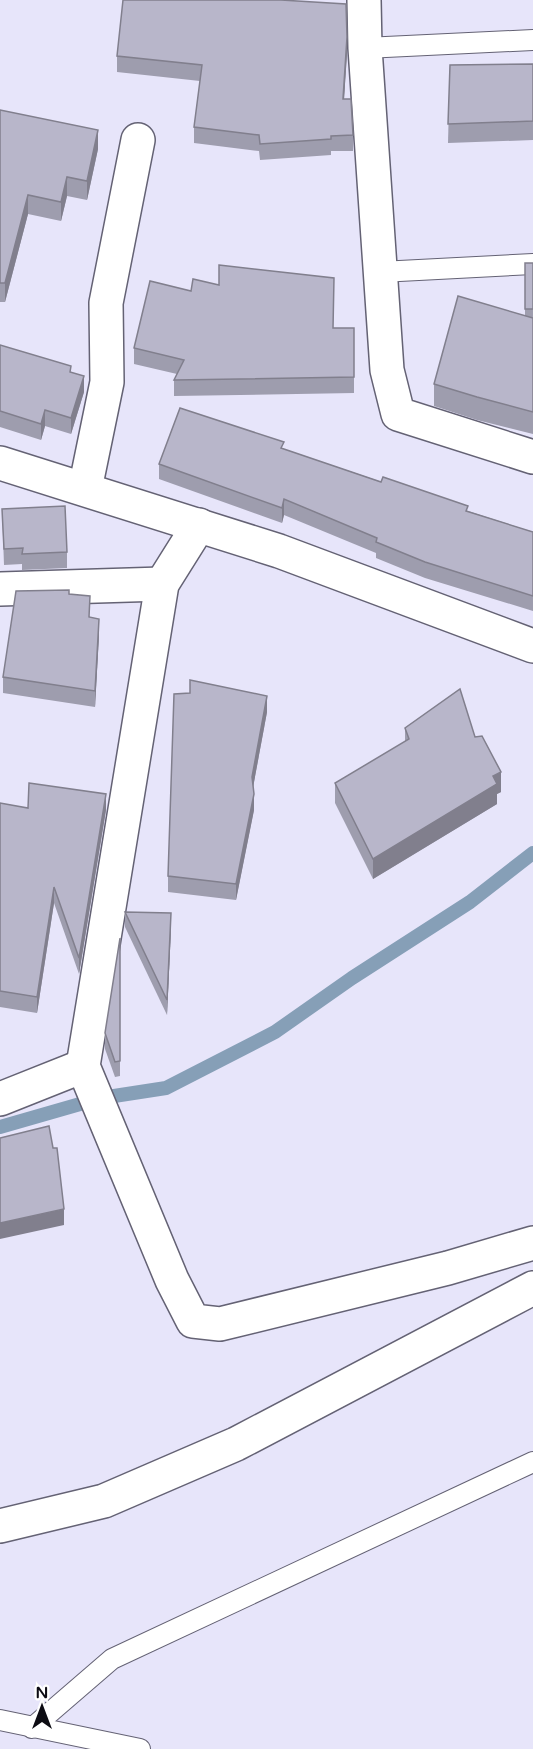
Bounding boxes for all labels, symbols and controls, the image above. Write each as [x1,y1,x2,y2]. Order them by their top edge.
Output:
north arrow [12,1677,72,1737]
text: N [36,1683,48,1703]

